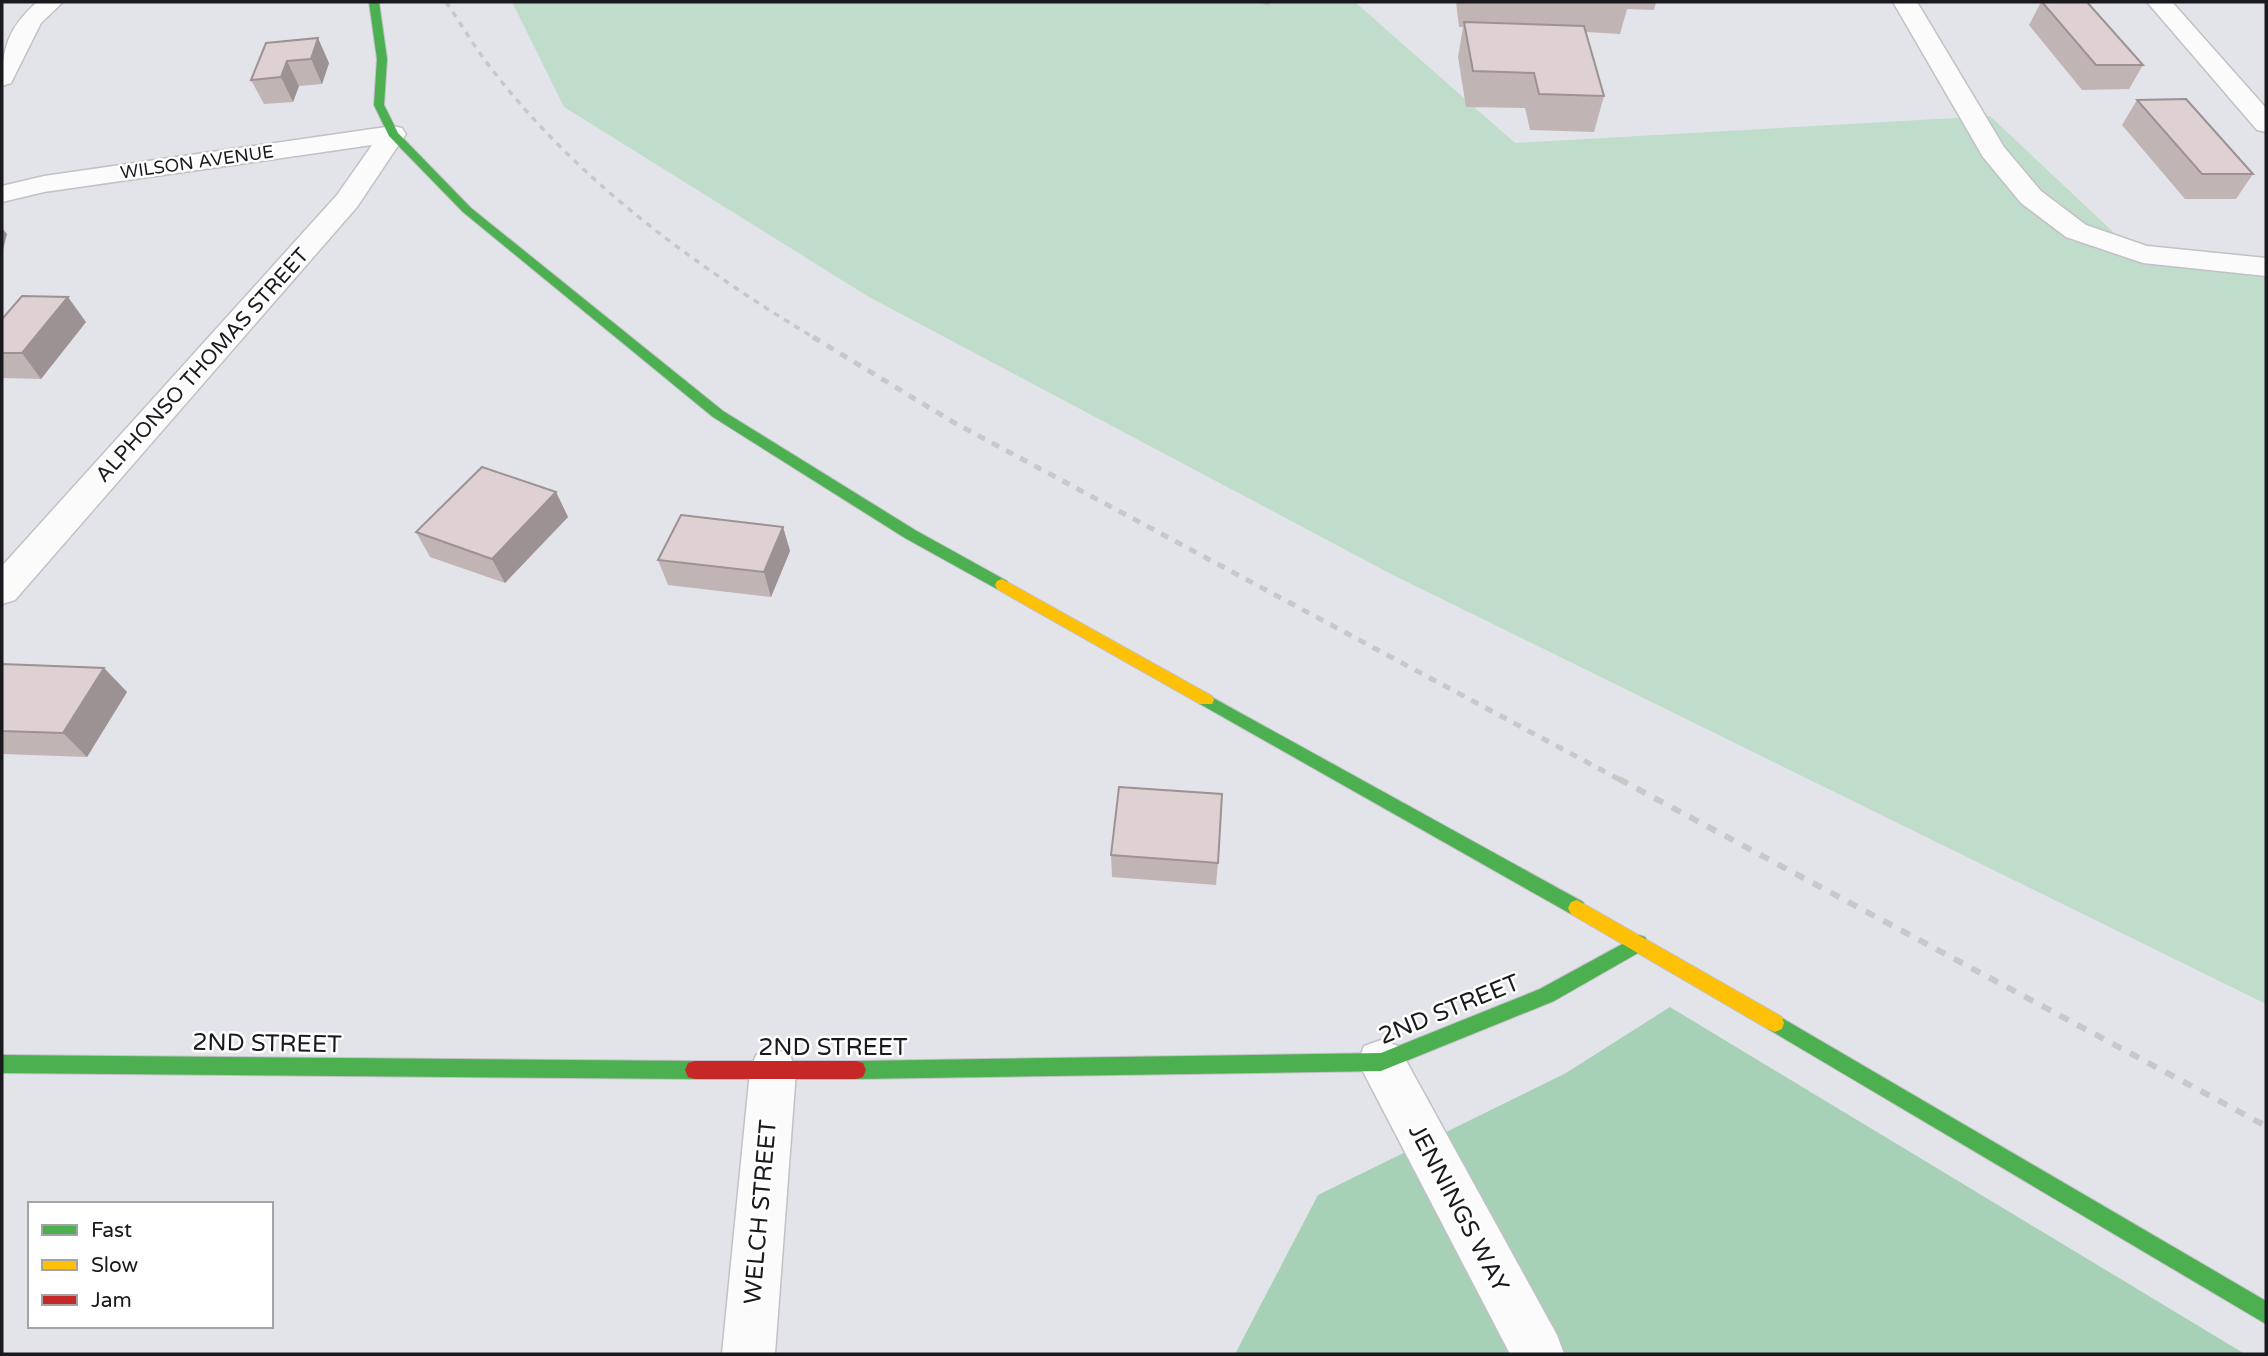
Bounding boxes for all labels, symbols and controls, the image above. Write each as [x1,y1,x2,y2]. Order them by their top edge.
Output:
street label: WILSON AVENUE [119,140,275,184]
street label: ALPHONSO THOMAS STREET [90,243,314,488]
street label: 2ND STREET [1374,968,1524,1051]
street label: 2ND STREET [192,1028,342,1059]
street label: 2ND STREET [758,1033,908,1062]
street label: WELCH STREET [738,1118,783,1306]
street label: JENNINGS WAY [1402,1119,1515,1297]
legend [28,1202,273,1328]
text: Fast [91,1218,132,1243]
text: Slow [91,1253,139,1278]
text: Jam [91,1288,132,1313]

